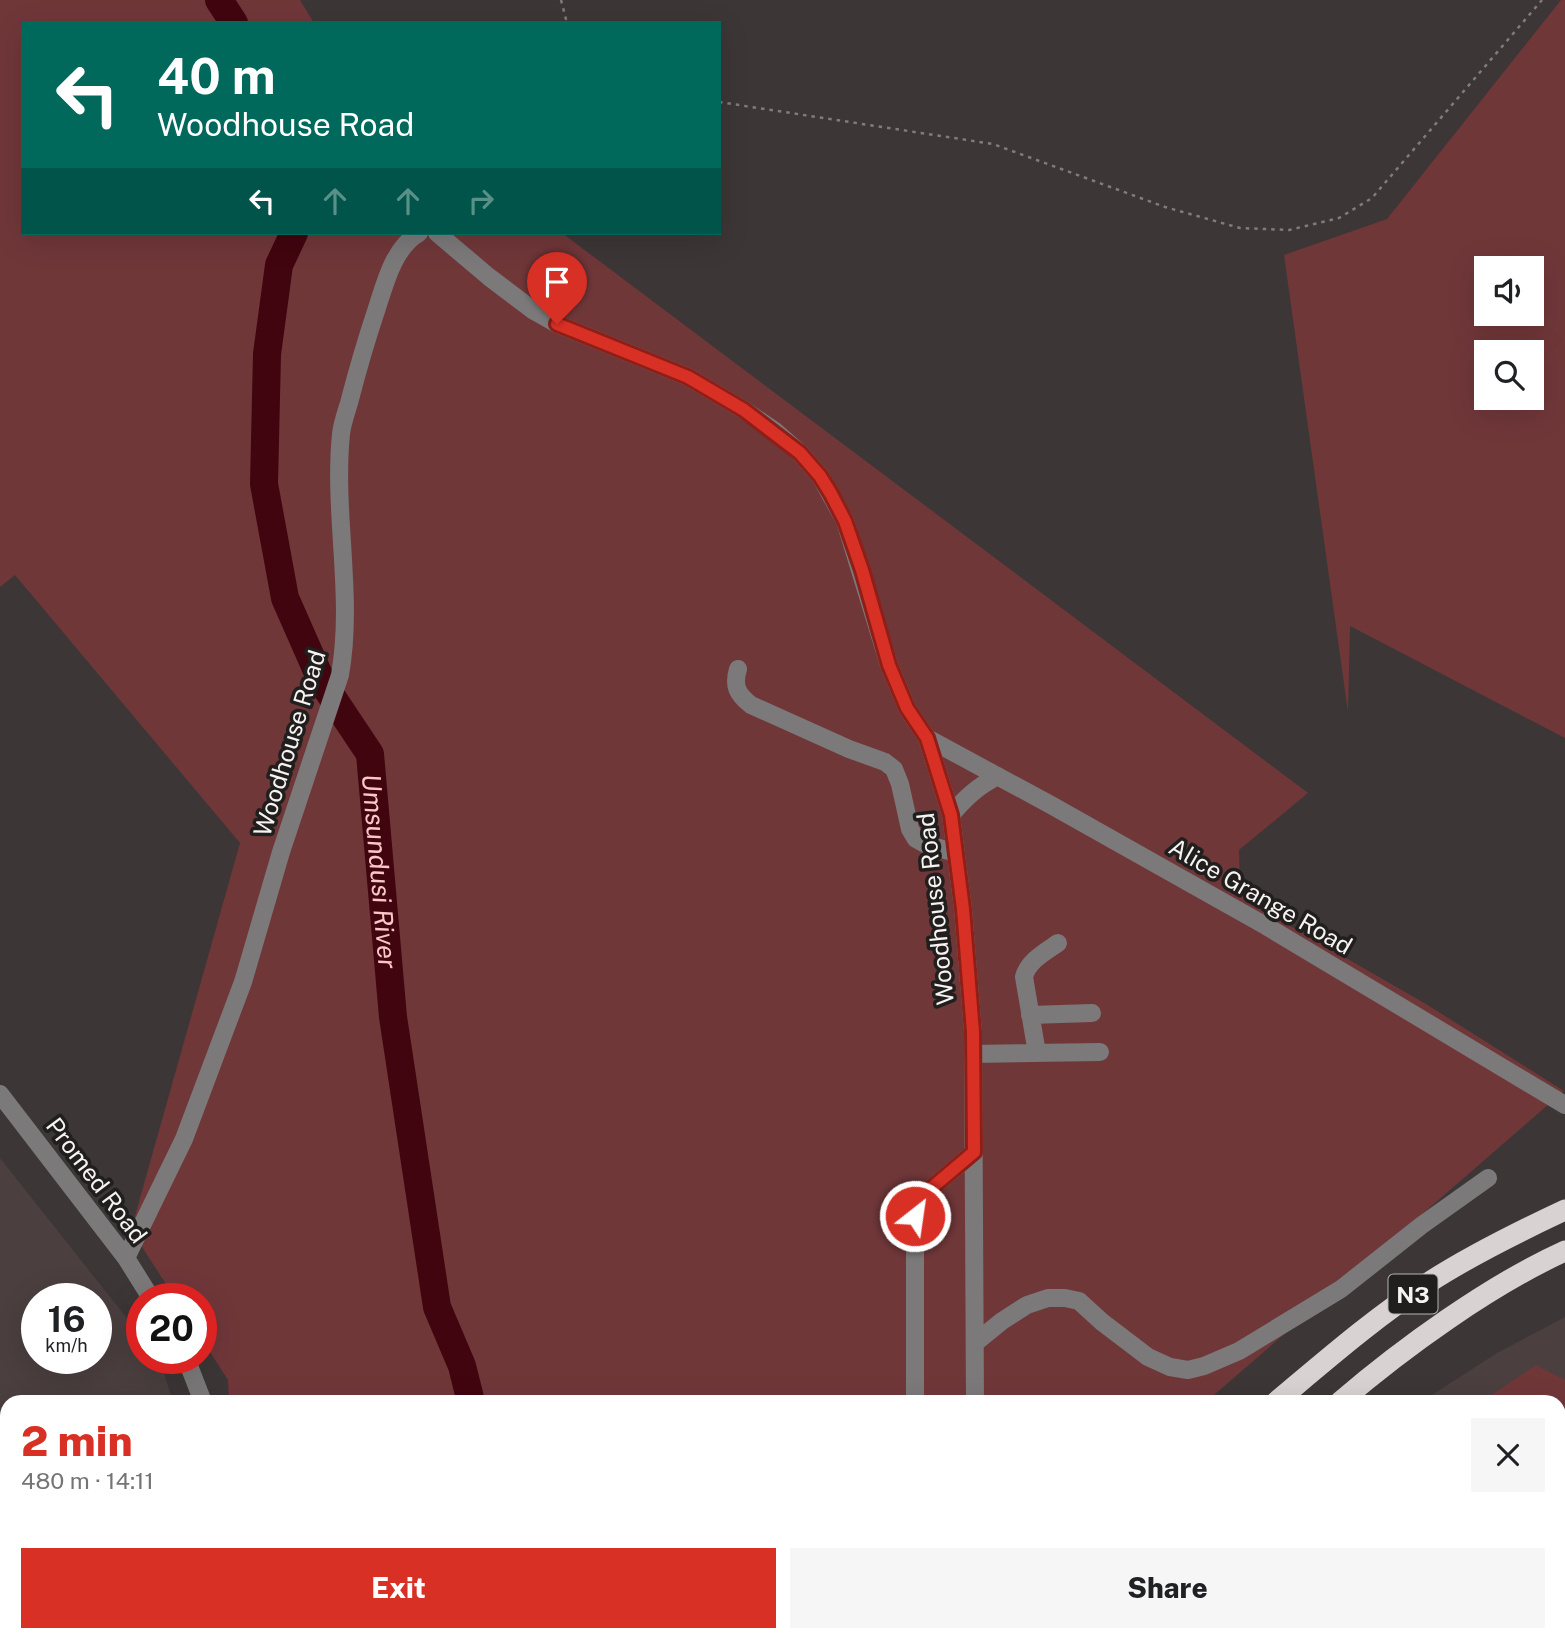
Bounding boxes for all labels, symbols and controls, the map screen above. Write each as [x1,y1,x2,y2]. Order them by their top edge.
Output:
text: 40 m [157,47,276,105]
icon: left [42,49,133,140]
text: Woodhouse Road [157,106,414,143]
icon: left [243,182,281,220]
icon: ahead [316,182,354,220]
icon: ahead [389,182,427,220]
icon: right [462,182,500,220]
pin [527,252,587,324]
map controls [1474,256,1544,410]
button: sound [1474,256,1544,326]
icon: arrive [538,263,576,301]
button: search [1474,340,1544,410]
street label: Woodhouse Road [247,647,331,839]
water label: Umsundusi River [356,772,404,970]
street label: Woodhouse Road [911,812,959,1006]
street label: Alice Grange Road [1165,832,1357,960]
street label: Promed Road [41,1112,153,1248]
position arrow [878,1179,952,1253]
road number: N3 [1388,1274,1438,1314]
speed limit sign: 20 [126,1283,217,1374]
text: 16 [47,1299,86,1340]
text: km/h [45,1335,88,1356]
text: 2 min [21,1416,133,1465]
button: close [1471,1418,1545,1492]
text: 480 m · 14:11 [21,1467,154,1494]
button: Exit [21,1548,776,1628]
button: Share [790,1548,1545,1628]

